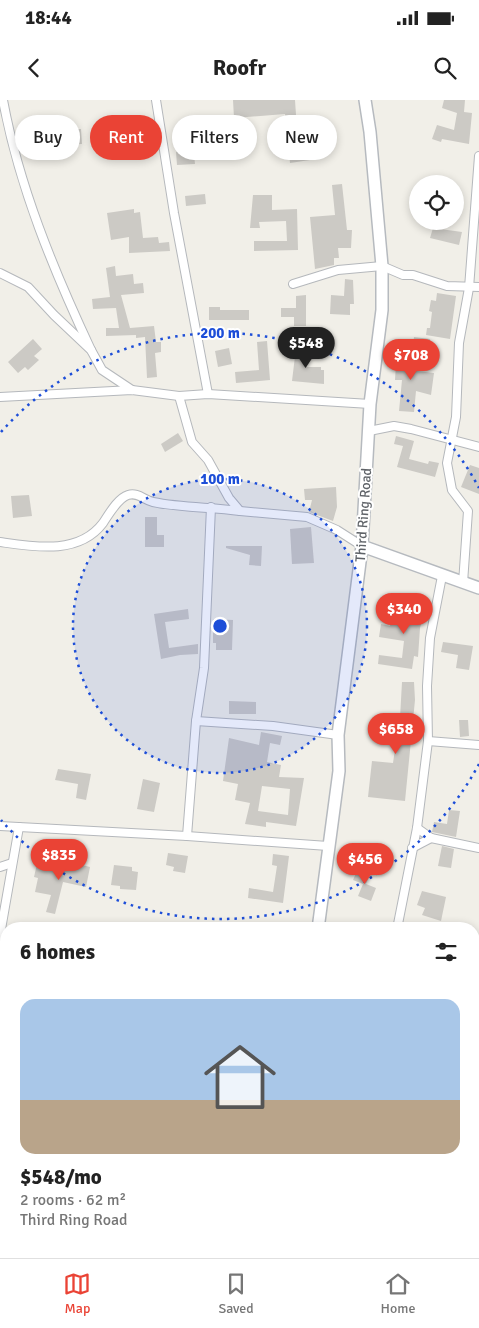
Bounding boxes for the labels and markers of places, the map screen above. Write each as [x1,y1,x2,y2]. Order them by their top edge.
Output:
pin: $548 [276,326,336,369]
pin: $708 [381,338,441,381]
pin: $340 [374,592,434,635]
centre of rings [211,617,229,635]
pin: $658 [366,712,426,755]
pin: $835 [29,838,89,881]
pin: $456 [335,842,395,885]

